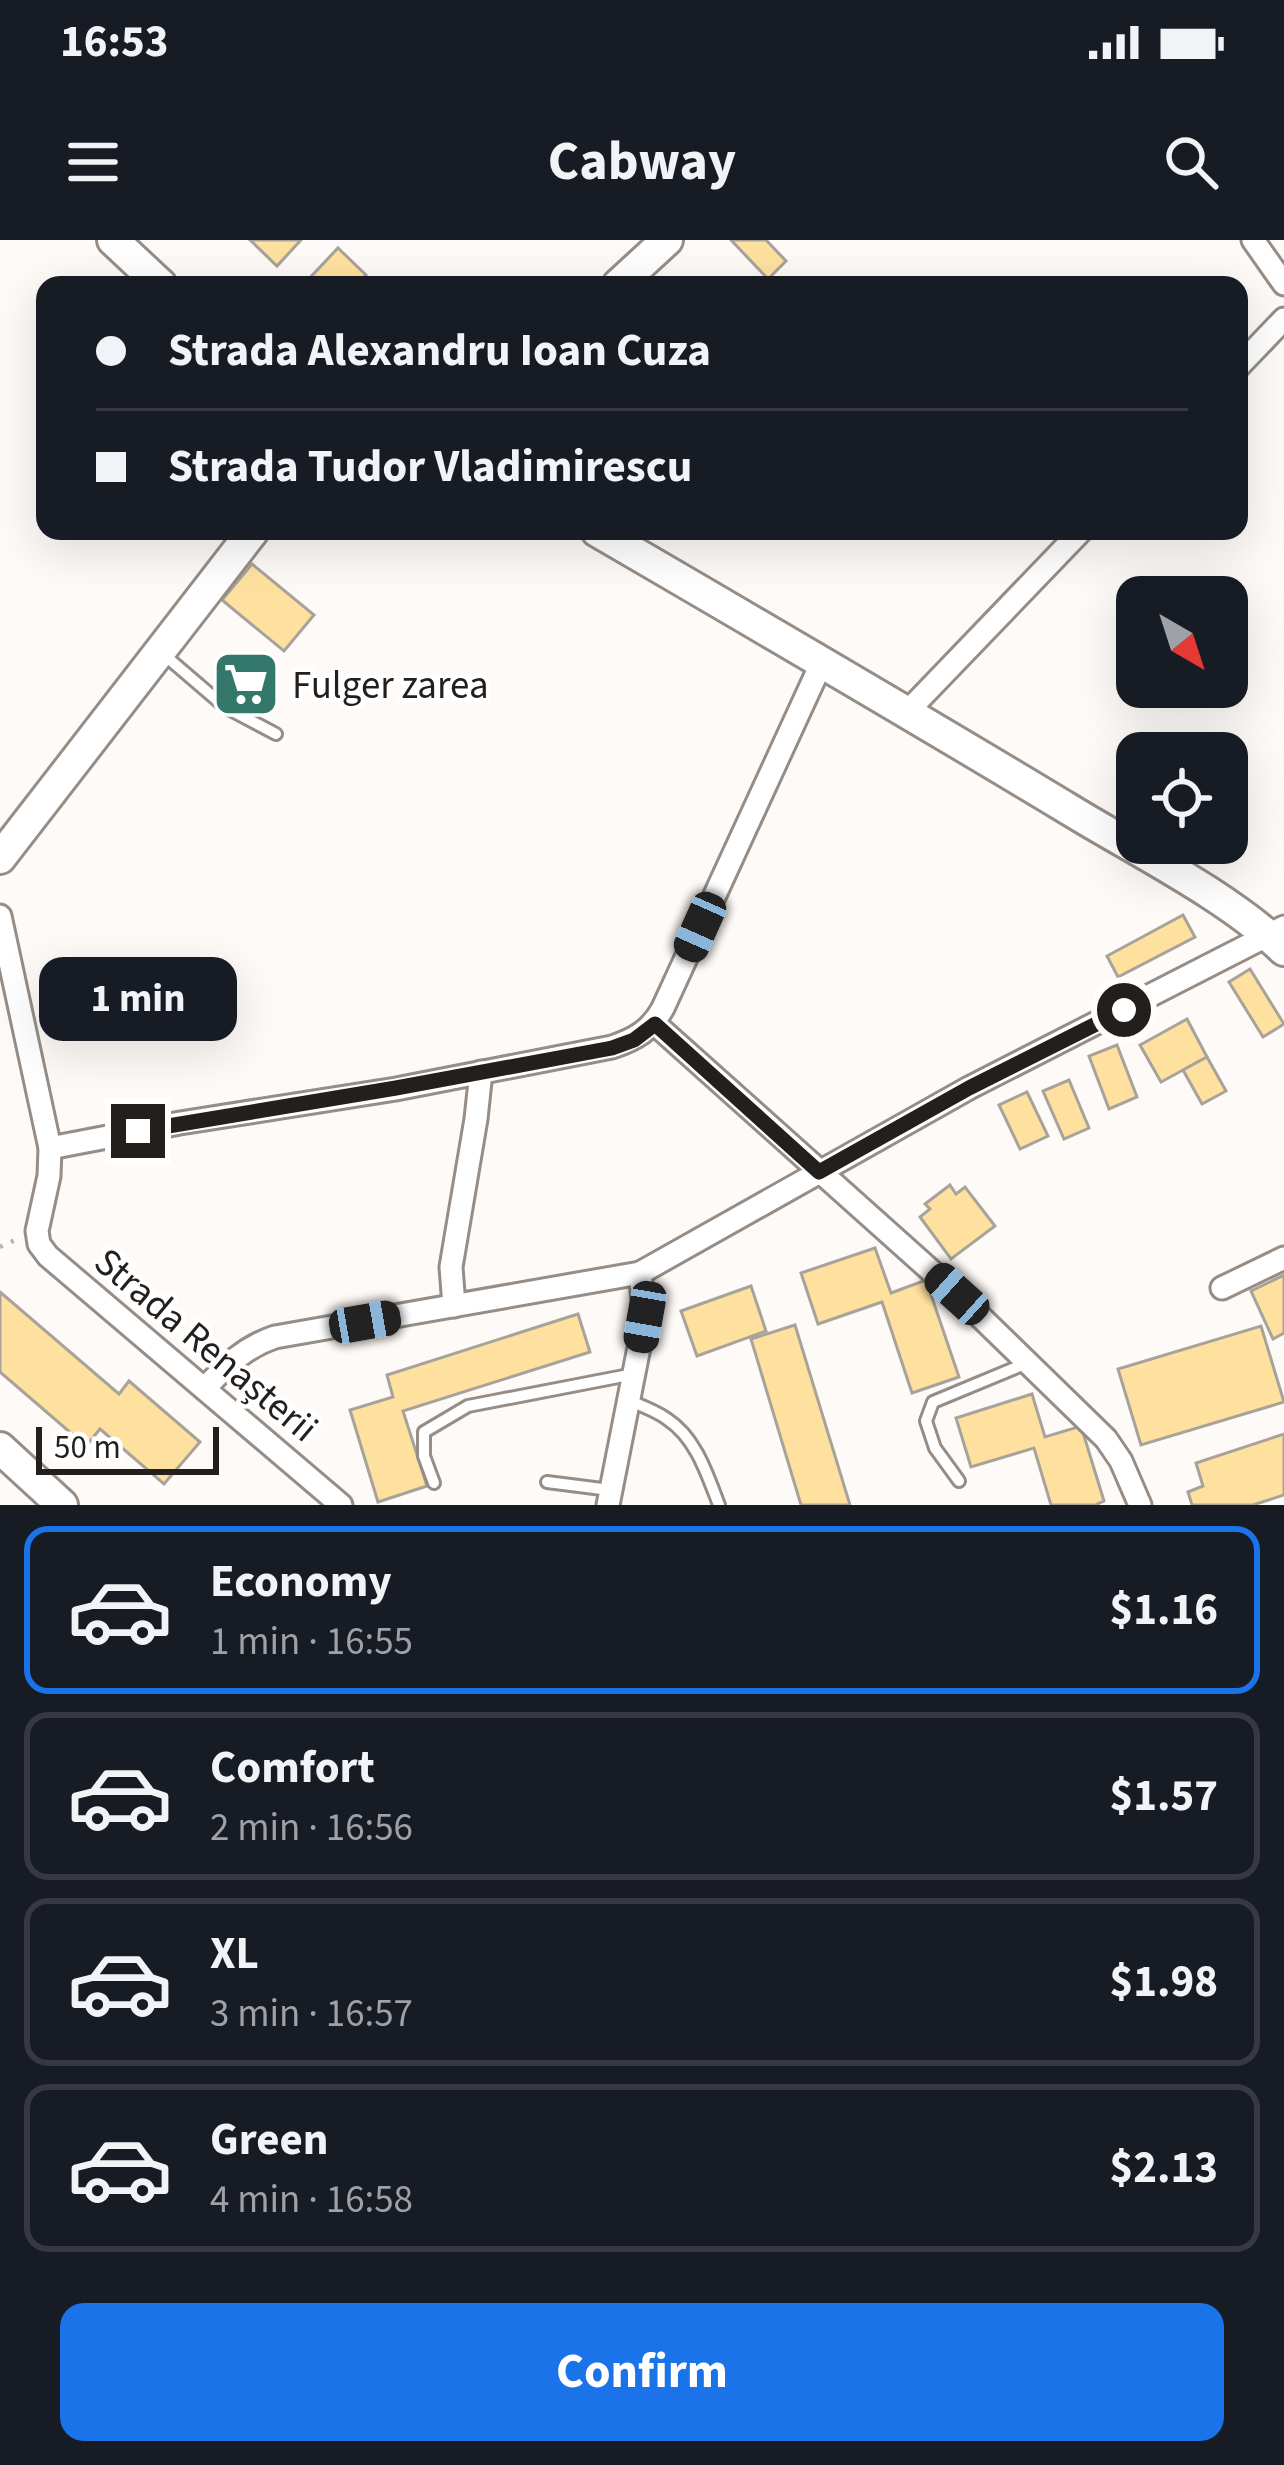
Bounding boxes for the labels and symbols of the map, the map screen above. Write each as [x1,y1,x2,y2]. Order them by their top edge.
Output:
north arrow [1116,576,1248,708]
supermarket icon: Fulger zarea [211,649,281,719]
place label: Fulger zarea [292,658,489,714]
car [669,887,731,967]
callout: 1 min [39,957,237,1041]
route start [1097,983,1151,1037]
route end [111,1104,165,1158]
street label: Strada Renașterii [82,1235,330,1456]
car [918,1257,996,1331]
car [621,1278,669,1356]
car [326,1298,404,1346]
scale bar [36,1421,219,1474]

